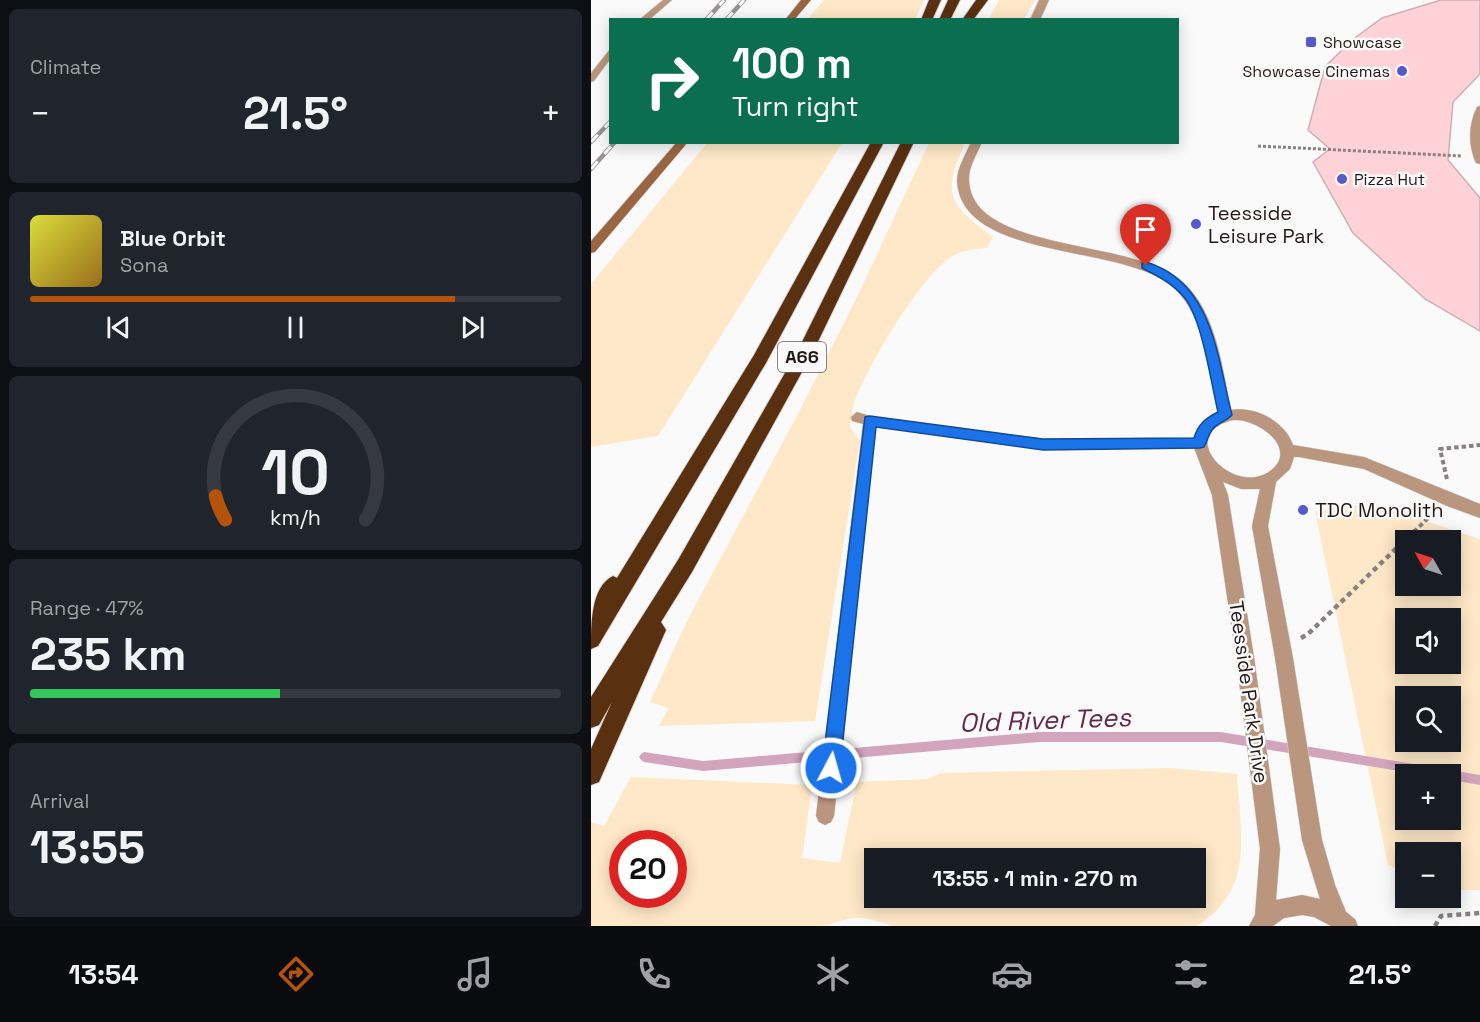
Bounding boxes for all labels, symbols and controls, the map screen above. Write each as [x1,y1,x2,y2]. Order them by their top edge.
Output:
place label: Showcase [1323,32,1402,53]
marker: Showcase [1304,35,1318,49]
text: 100 m [732,37,852,90]
icon: right [633,42,711,120]
text: Climate [30,54,101,80]
place label: Showcase Cinemas [1242,61,1390,82]
marker: Showcase Cinemas [1395,64,1409,78]
text: 21.5° [243,85,348,142]
text: Turn right [732,89,859,124]
text: − [30,93,50,135]
text: + [541,93,561,135]
place label: Pizza Hut [1354,169,1425,190]
marker: Pizza Hut [1335,172,1349,186]
place label: Teesside Leisure Park [1208,200,1324,249]
pin [1120,204,1171,266]
icon: arrive [1129,213,1162,246]
marker: Teesside Leisure Park [1189,217,1203,231]
text: Blue Orbit [120,224,226,252]
text: Sona [120,252,168,278]
icon: previous [102,311,135,344]
icon: pause [279,311,312,344]
icon: next [456,311,489,344]
road number: A66 [778,342,826,372]
text: 10 [261,433,330,512]
place label: TDC Monolith [1315,497,1444,523]
marker: TDC Monolith [1296,503,1310,517]
text: km/h [270,504,321,531]
north arrow [1395,530,1461,596]
map controls [1395,530,1461,908]
text: Range · 47% [30,595,144,621]
street label: Teesside Park Drive [1223,599,1275,785]
button: sound [1395,608,1461,674]
text: 235 km [30,626,186,683]
button: search [1395,686,1461,752]
water label: Old River Tees [959,700,1133,740]
position arrow [799,736,863,800]
button: + [1395,764,1461,830]
text: Arrival [30,788,89,814]
text: 13:55 [30,819,145,876]
speed limit sign: 20 [609,830,687,908]
button: − [1395,842,1461,908]
text: 13:55 · 1 min · 270 m [932,864,1138,892]
icon: directions [275,953,317,995]
icon: music [454,953,496,995]
icon: phone [633,953,675,995]
icon: climate [812,953,854,995]
icon: car [991,953,1033,995]
icon: filters [1170,953,1212,995]
text: 13:54 [68,957,138,992]
text: 21.5° [1348,957,1412,992]

